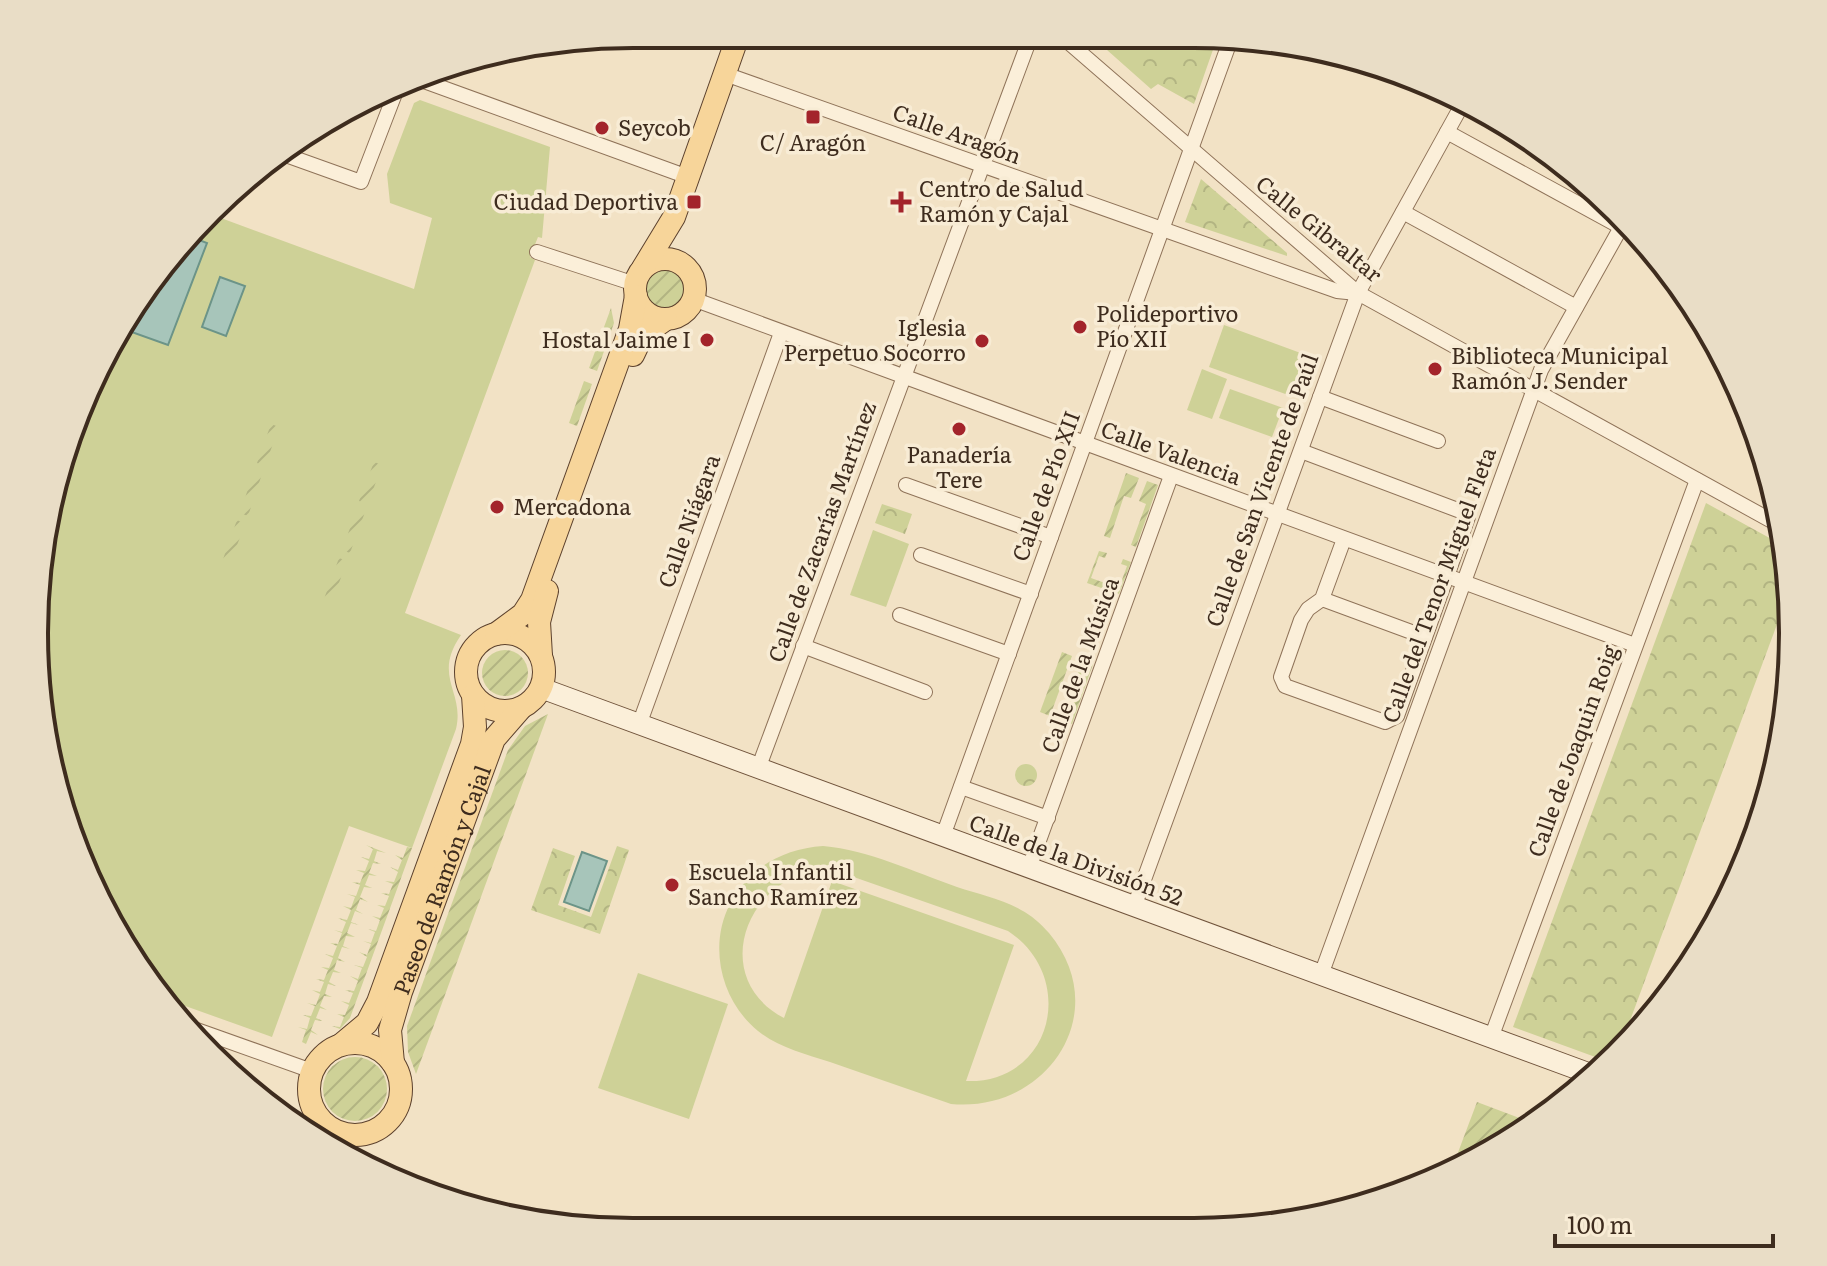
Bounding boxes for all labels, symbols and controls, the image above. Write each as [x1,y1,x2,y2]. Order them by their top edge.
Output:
street label: Calle Aragón [889,94,1026,171]
marker: C/ Aragón [804,108,822,126]
place label: Seycob [618,110,691,143]
marker: Seycob [593,119,611,137]
place label: C/ Aragón [760,125,866,158]
street label: Calle Gibraltar [1250,167,1391,289]
place label: Centro de Salud Ramón y Cajal [919,171,1084,229]
place label: Ciudad Deportiva [494,184,678,217]
marker: Centro de Salud Ramón y Cajal [890,191,912,213]
marker: Ciudad Deportiva [685,193,703,211]
place label: Polideportivo Pío XII [1096,296,1239,354]
place label: Iglesia Perpetuo Socorro [784,310,966,368]
marker: Polideportivo Pío XII [1071,318,1089,336]
place label: Hostal Jaime I [542,322,691,355]
marker: Hostal Jaime I [698,331,716,349]
marker: Iglesia Perpetuo Socorro [973,332,991,350]
place label: Biblioteca Municipal Ramón J. Sender [1451,338,1668,396]
street label: Calle de San Vicente de Paúl [1196,348,1325,631]
marker: Biblioteca Municipal Ramón J. Sender [1426,360,1444,378]
street label: Calle de Zacarías Martínez [758,396,883,666]
street label: Calle de Pío XII [1002,406,1087,565]
street label: Calle Valencia [1097,411,1246,492]
marker: Panadería Tere [950,420,968,438]
place label: Panadería Tere [906,437,1012,495]
street label: Calle del Tenor Miguel Fleta [1372,442,1503,727]
street label: Calle Niágara [648,449,727,592]
place label: Mercadona [513,489,631,522]
marker: Mercadona [488,498,506,516]
street label: Calle de la Música [1031,572,1126,757]
street label: Calle de Joaquin Roig [1518,639,1626,861]
street label: Paseo de Ramón y Cajal [383,760,498,999]
street label: Calle de la División 52 [965,805,1188,913]
place label: Escuela Infantil Sancho Ramírez [688,854,858,912]
marker: Escuela Infantil Sancho Ramírez [663,876,681,894]
scale bar [1555,1198,1773,1248]
text: 100 m [1567,1206,1633,1241]

